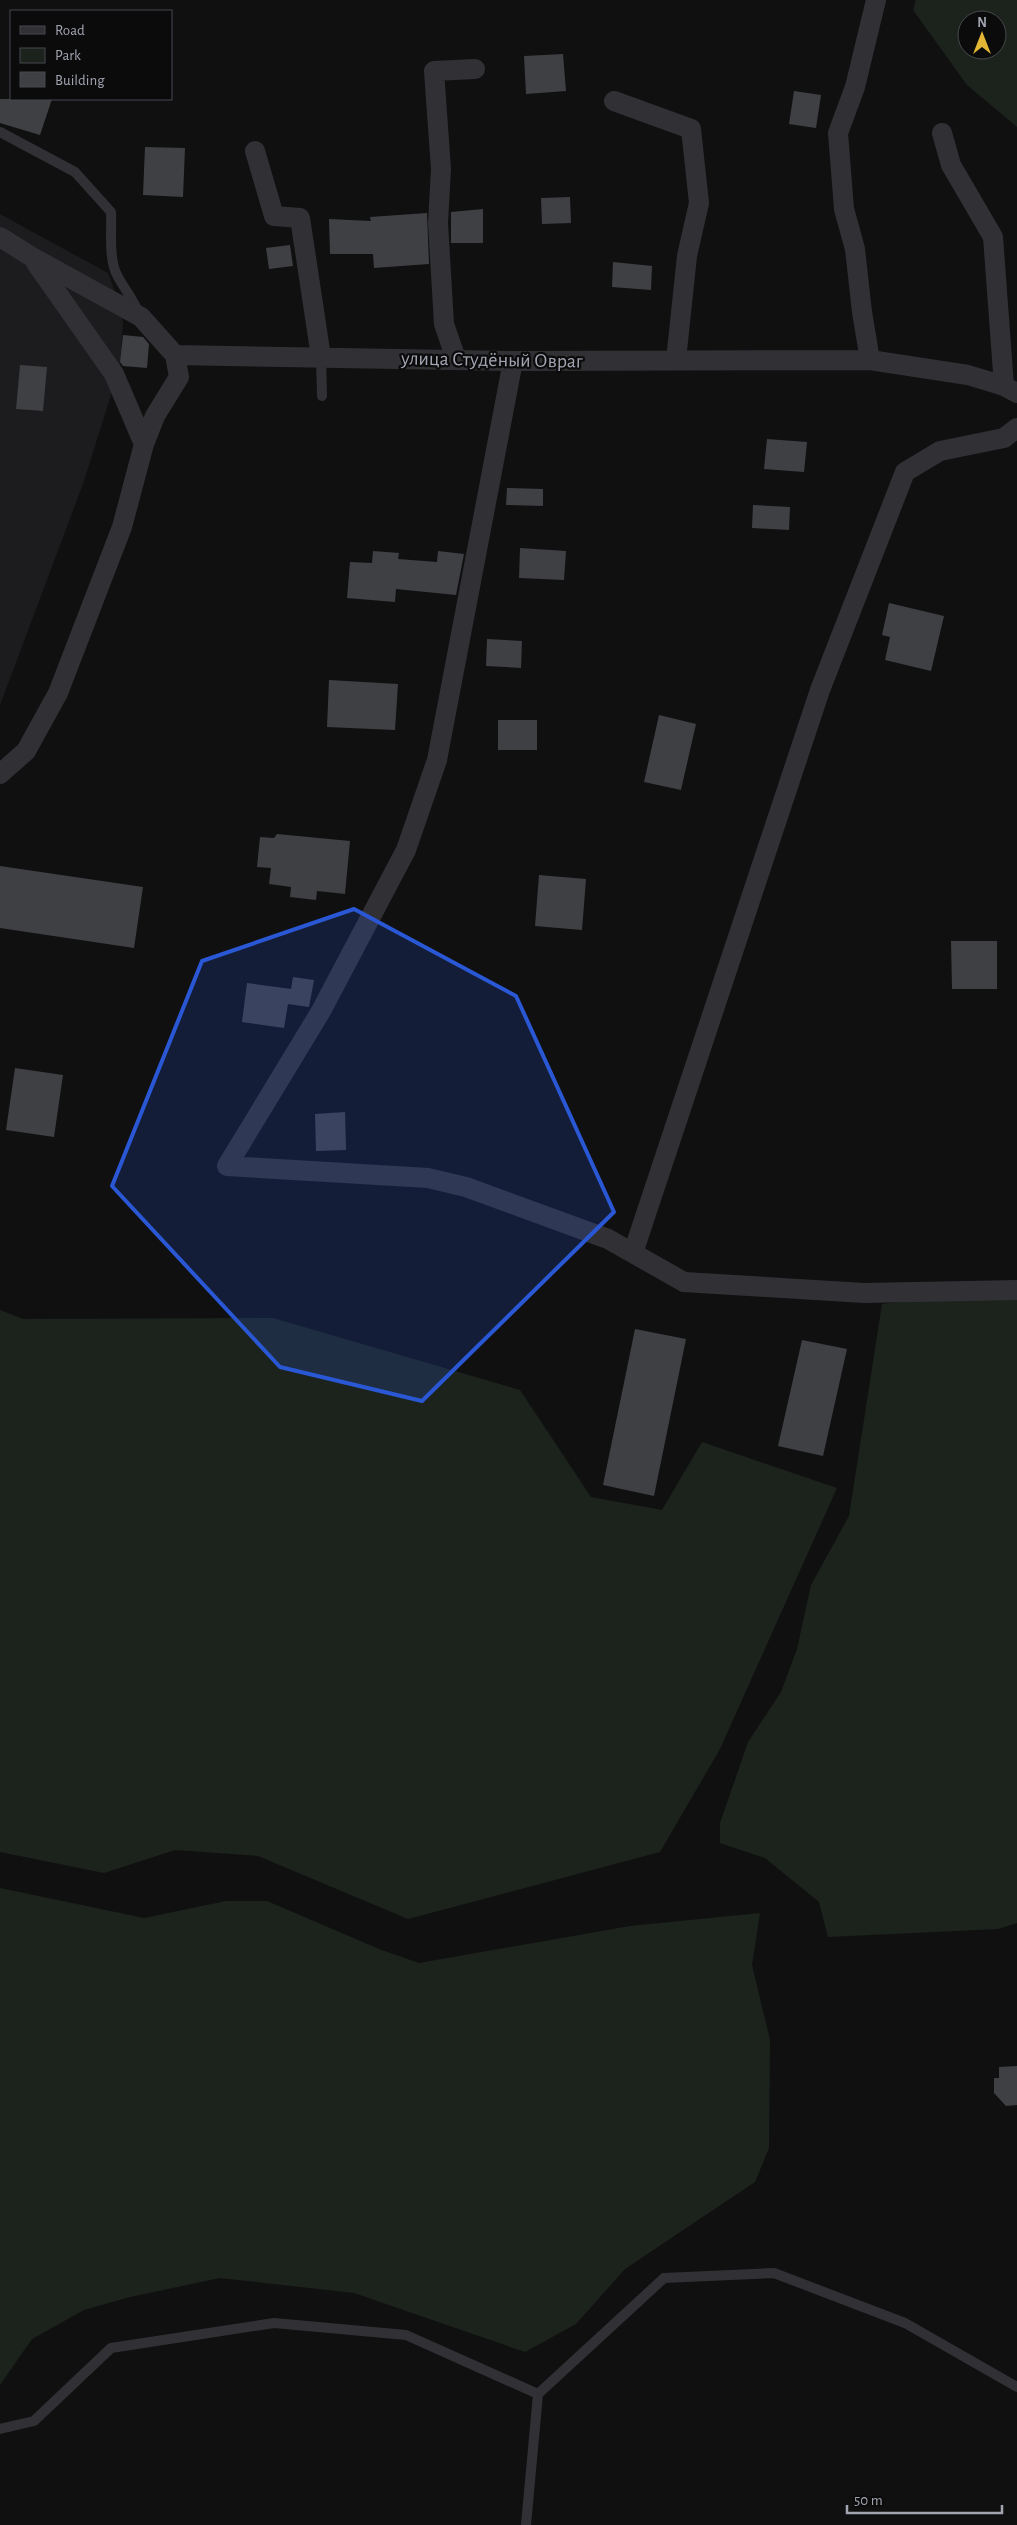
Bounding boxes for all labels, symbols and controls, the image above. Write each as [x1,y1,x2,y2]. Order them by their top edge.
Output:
legend [10,10,172,100]
north arrow [957,10,1007,60]
text: N [977,16,987,30]
text: Road [55,23,85,38]
text: Park [55,48,81,63]
text: Building [55,73,105,88]
street label: улица Студёный Овраг [400,348,583,372]
scale bar [847,2482,1002,2514]
text: 50 m [854,2493,883,2508]

